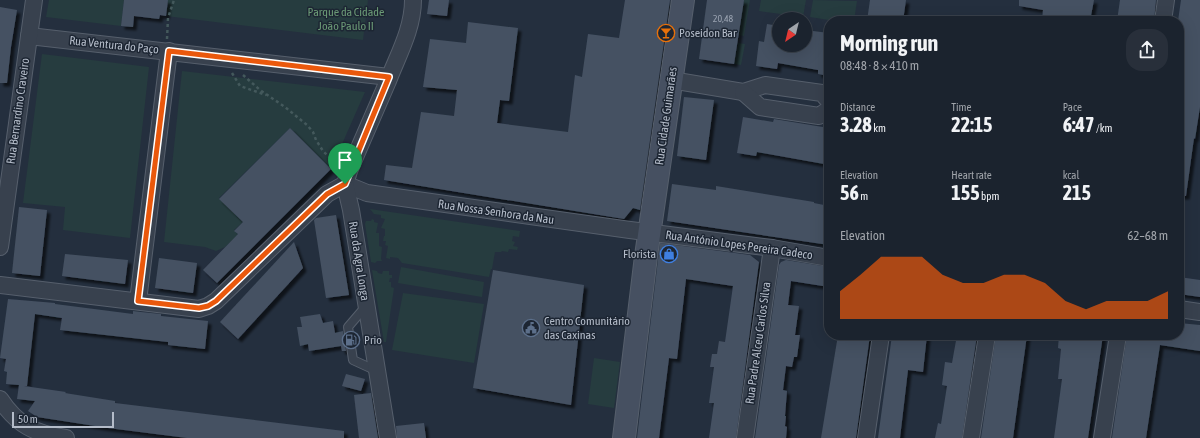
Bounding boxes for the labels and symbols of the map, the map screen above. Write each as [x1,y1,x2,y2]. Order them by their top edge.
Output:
park label: Parque da Cidade João Paulo II [308,5,384,33]
north arrow [772,12,812,52]
house number: 20,48 [713,13,734,24]
bar icon: Poseidon Bar [656,23,676,43]
place label: Poseidon Bar [679,26,737,40]
street label: Rua Ventura do Paço [69,33,160,57]
street label: Rua Bernardino Craveiro [4,57,32,165]
street label: Rua Cidade Guimarães [652,66,680,166]
pin [328,143,362,184]
street label: Rua Nossa Senhora da Nau [437,197,555,227]
street label: Rua da Agra Longa [346,220,372,302]
street label: Rua António Lopes Pereira Cadeco [665,228,814,262]
shop icon: Florista [659,244,679,264]
place label: Florista [623,247,656,261]
street label: Rua Padre Alceu Carlos Silva [742,281,774,405]
place label: Centro Comunitário das Caxinas [544,314,630,342]
public building icon: Centro Comunitário das Caxinas [521,318,541,338]
fuel station icon: Prio [341,330,361,350]
place label: Prio [364,333,382,347]
scale bar [12,410,114,429]

